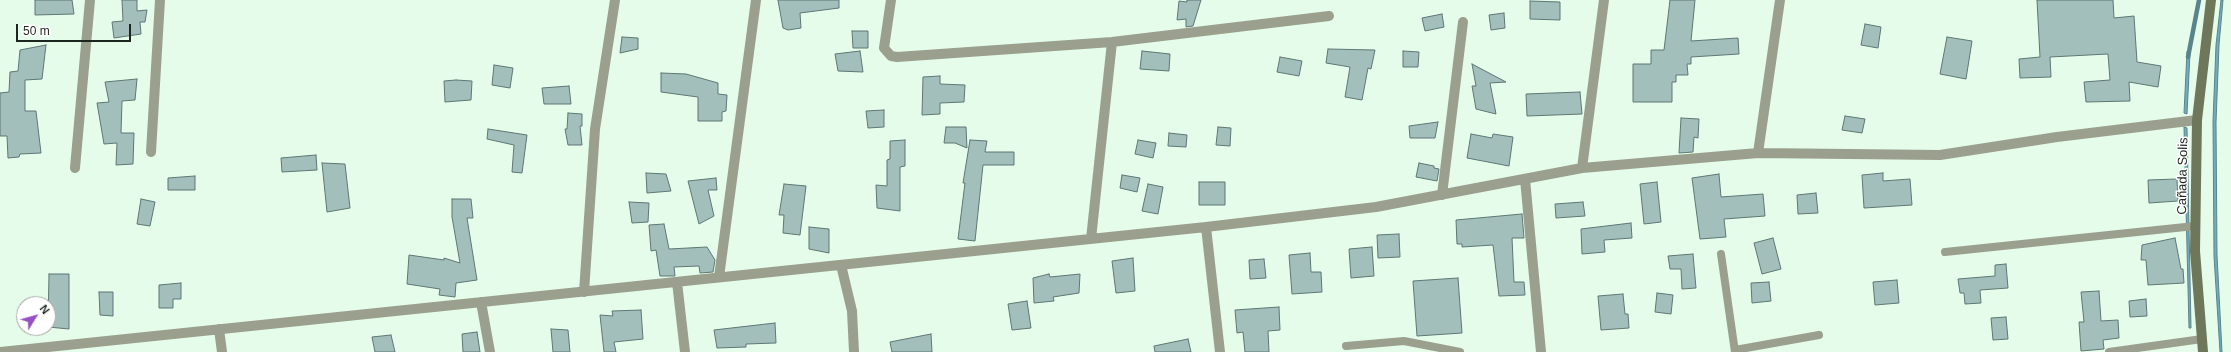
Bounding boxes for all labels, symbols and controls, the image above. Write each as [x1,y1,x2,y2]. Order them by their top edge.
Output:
scale bar [18,16,133,42]
text: 50 m [23,24,50,38]
street label: Cañada Solis [2175,137,2191,215]
north arrow [16,296,56,336]
text: N [38,303,52,316]

